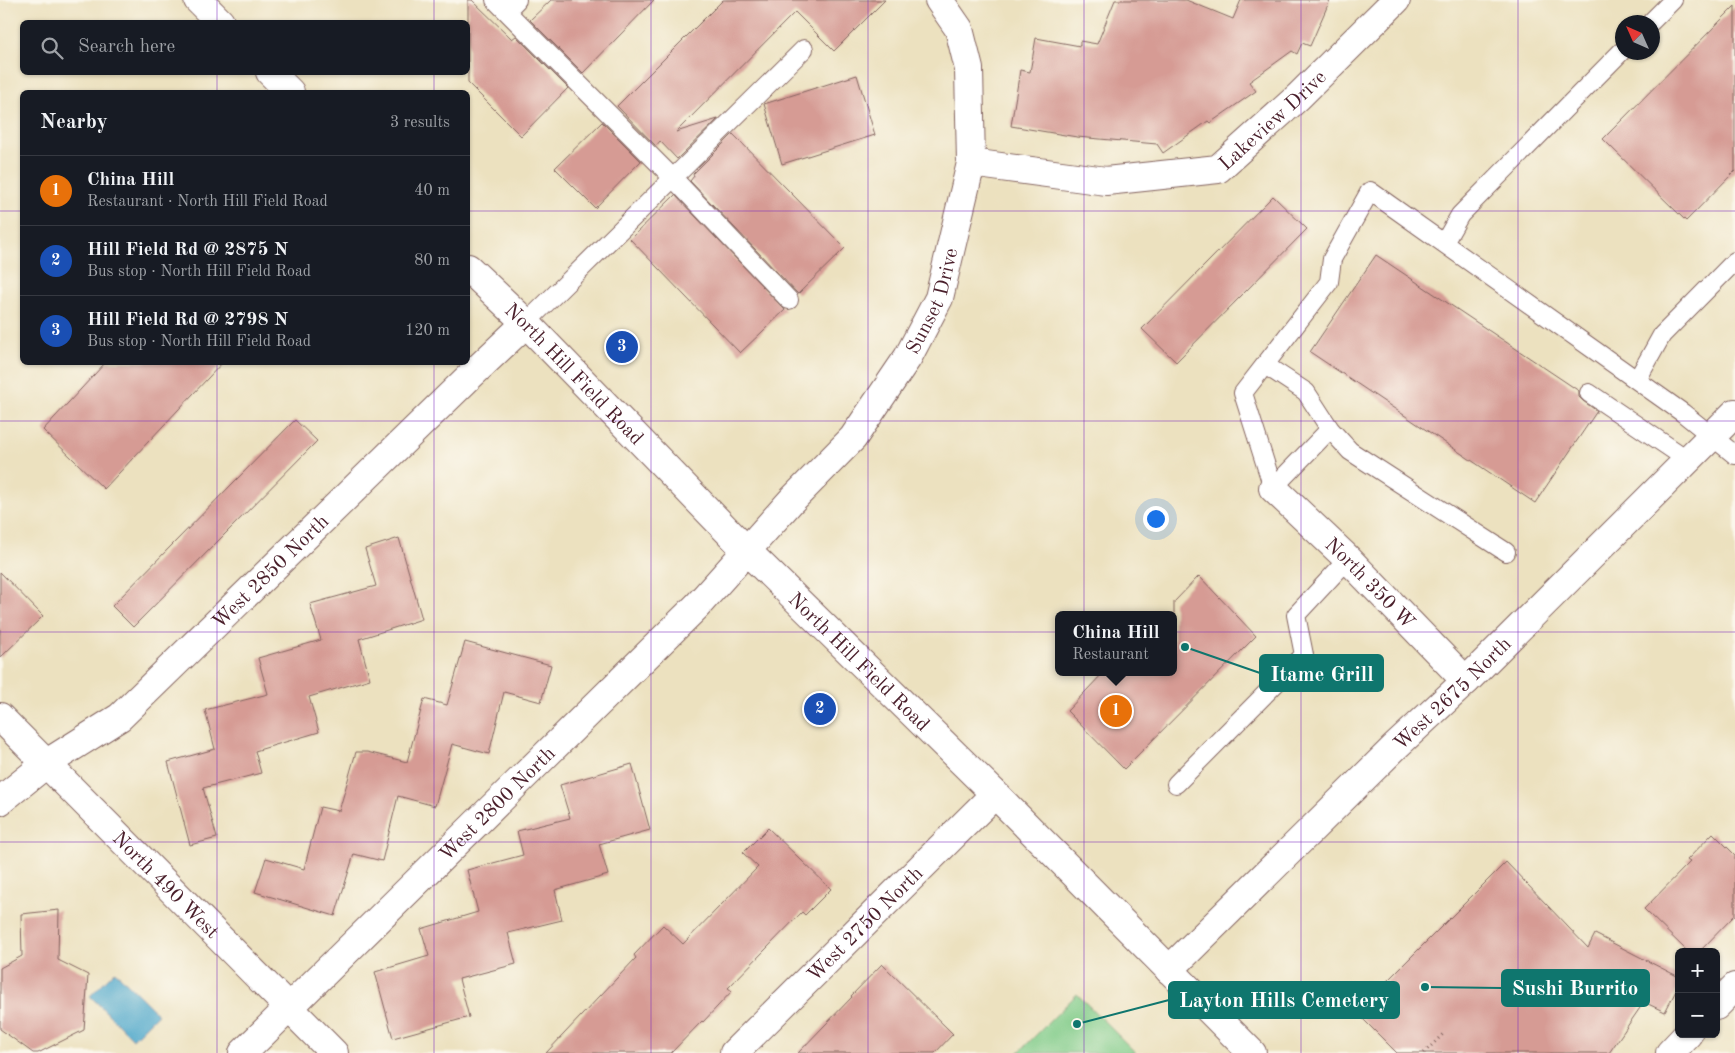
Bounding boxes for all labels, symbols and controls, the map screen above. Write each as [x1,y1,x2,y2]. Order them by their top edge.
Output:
north arrow [1615,15,1660,60]
search box [20,20,470,75]
icon: search [38,34,66,62]
text: Search here [78,38,175,57]
street label: Lakeview Drive [1216,67,1331,175]
text: Nearby [40,112,108,133]
text: 3 results [390,115,450,131]
text: China Hill [87,171,174,190]
text: 1 [51,183,61,199]
text: 40 m [414,183,450,199]
text: Restaurant · North Hill Field Road [87,194,328,210]
text: Hill Field Rd @ 2875 N [87,241,288,260]
street label: Sunset Drive [903,246,962,358]
text: 2 [51,253,61,269]
text: 80 m [414,253,450,269]
text: Bus stop · North Hill Field Road [87,264,311,280]
street label: North Hill Field Road [500,300,646,449]
text: Hill Field Rd @ 2798 N [87,311,288,330]
text: 3 [51,323,61,339]
text: 120 m [405,323,450,339]
pin: 3 [606,328,638,366]
text: Bus stop · North Hill Field Road [87,334,311,350]
your location [1143,506,1169,532]
street label: West 2850 North [209,512,333,633]
street label: North 350 W [1320,535,1418,634]
street label: North Hill Field Road [784,589,933,736]
popup [1055,611,1177,676]
text: China Hill [1072,624,1160,643]
street label: West 2675 North [1391,634,1516,755]
text: Restaurant [1072,647,1149,663]
callout: Itame Grill [1260,655,1383,691]
text: Itame Grill [1270,665,1374,686]
pin: 2 [804,690,836,728]
pin: 1 [1100,692,1132,730]
street label: West 2800 North [436,744,560,866]
street label: North 490 West [108,828,222,943]
street label: West 2750 North [805,864,928,986]
map controls [1675,948,1720,1038]
button: + [1675,948,1720,993]
callout: Sushi Burrito [1502,970,1649,1006]
text: Sushi Burrito [1512,979,1638,1000]
callout: Layton Hills Cemetery [1169,982,1399,1018]
text: Layton Hills Cemetery [1179,991,1389,1012]
button: − [1675,993,1720,1038]

